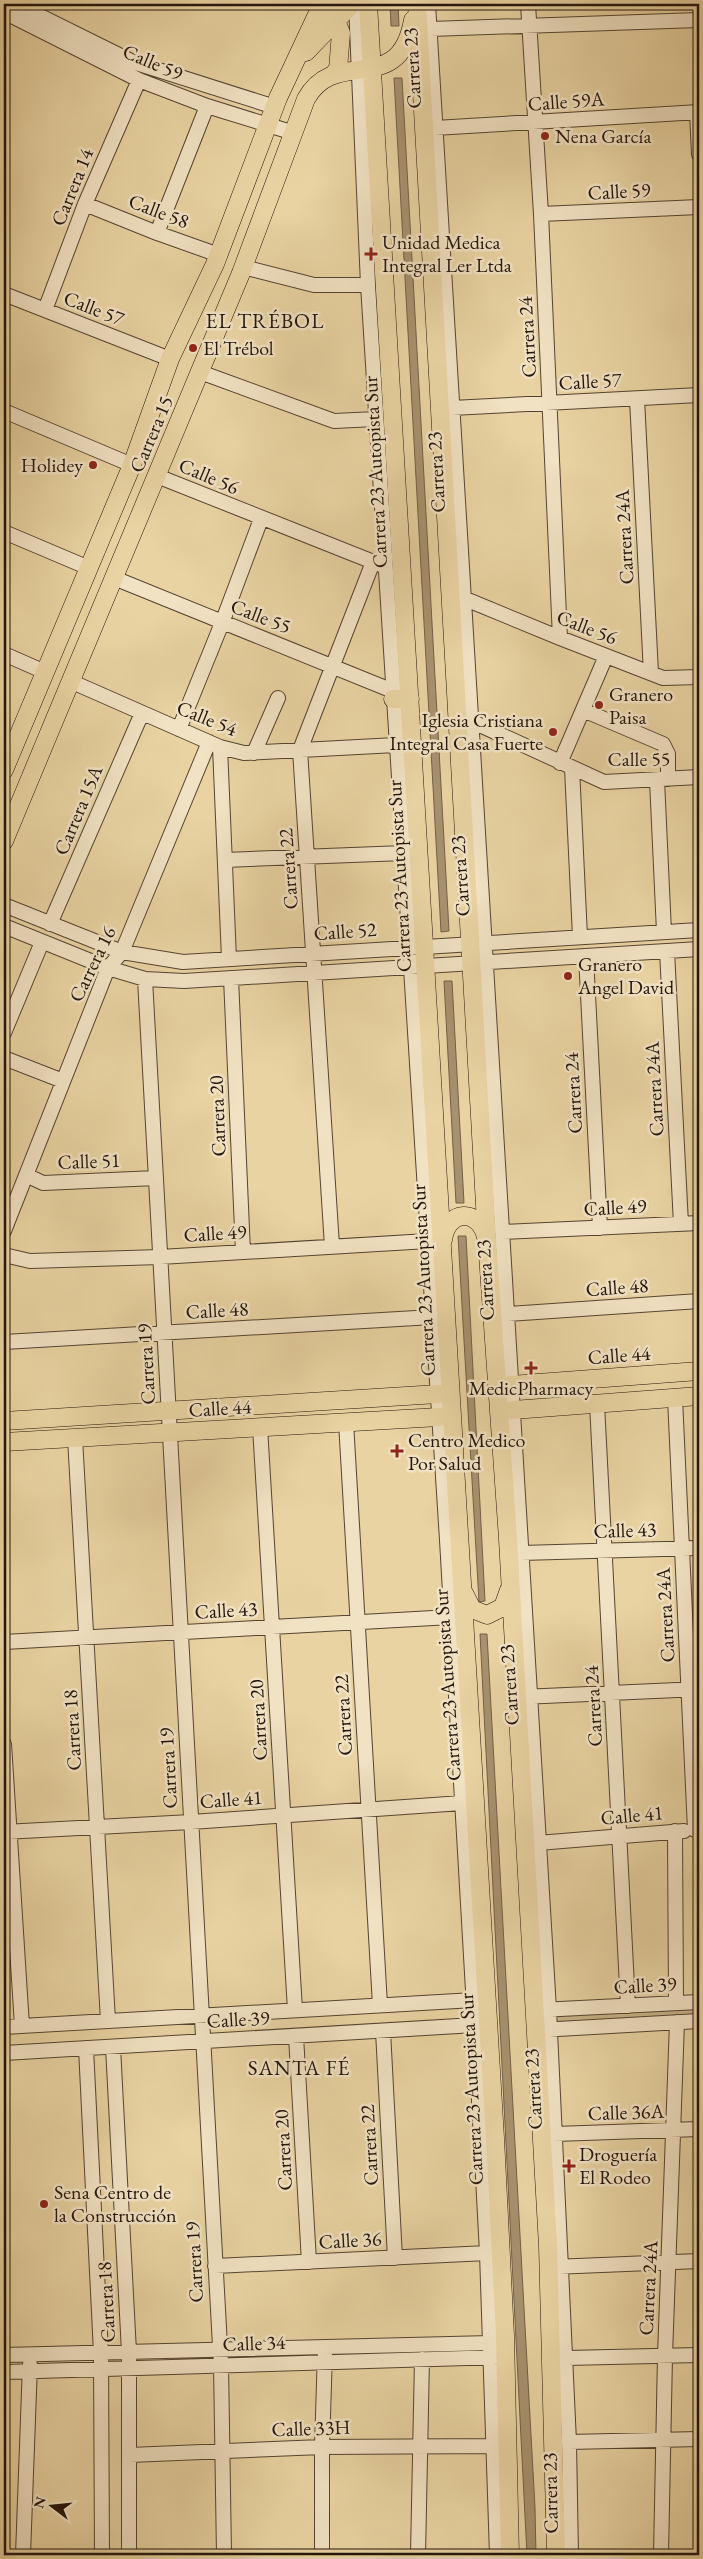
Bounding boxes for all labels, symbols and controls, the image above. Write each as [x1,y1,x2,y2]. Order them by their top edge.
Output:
street label: Carrera 23 [397,27,427,109]
street label: Calle 59 [119,38,187,86]
street label: Calle 59A [527,85,605,117]
place label: Nena García [555,123,651,149]
marker: Nena García [539,130,551,142]
street label: Carrera 14 [45,144,99,230]
street label: Calle 59 [587,176,651,206]
street label: Calle 58 [125,188,193,234]
place label: Unidad Medica Integral Ler Ltda [382,229,512,278]
marker: Unidad Medica Integral Ler Ltda [364,247,378,261]
street label: Calle 57 [60,285,128,332]
street label: Carrera 24 [512,295,542,378]
district label: EL TRÉBOL [206,307,324,334]
place label: El Trébol [203,335,274,361]
marker: El Trébol [187,342,199,354]
street label: Calle 57 [558,366,622,396]
street label: Carrera 23 Autopista Sur [357,375,393,569]
street label: Carrera 15 [123,392,179,476]
street label: Carrera 23 [421,431,451,513]
place label: Holidey [21,452,83,478]
street label: Calle 56 [175,452,243,500]
marker: Holidey [87,459,99,471]
street label: Carrera 24A [609,489,639,585]
street label: Calle 55 [227,593,295,639]
street label: Calle 56 [553,604,621,651]
place label: Granero Paisa [609,681,673,730]
street label: Calle 54 [173,694,241,742]
marker: Granero Paisa [593,699,605,711]
place label: Iglesia Cristiana Integral Casa Fuerte [389,707,543,756]
marker: Iglesia Cristiana Integral Casa Fuerte [547,726,559,738]
street label: Calle 55 [608,746,670,772]
street label: Carrera 15A [47,761,109,859]
street label: Carrera 23 Autopista Sur [381,779,417,973]
street label: Carrera 22 [272,827,304,910]
street label: Carrera 23 [444,835,476,917]
street label: Calle 52 [313,916,378,946]
street label: Carrera 16 [63,921,122,1006]
place label: Granero Angel David [577,951,675,1000]
marker: Granero Angel David [562,970,574,982]
street label: Carrera 24A [639,1041,669,1137]
street label: Carrera 24 [558,1051,588,1134]
street label: Carrera 20 [203,1075,231,1157]
street label: Calle 51 [57,1147,121,1175]
street label: Carrera 23 Autopista Sur [405,1183,441,1377]
street label: Calle 49 [583,1192,647,1222]
street label: Calle 49 [183,1218,247,1248]
street label: Carrera 23 [470,1239,500,1321]
street label: Calle 48 [585,1272,649,1302]
street label: Calle 48 [185,1295,249,1325]
street label: Carrera 19 [131,1322,161,1405]
street label: Calle 44 [587,1340,652,1370]
marker: MedicPharmacy [525,1362,537,1374]
place label: MedicPharmacy [469,1375,593,1401]
street label: Calle 44 [188,1393,252,1423]
place label: Centro Medico Por Salud [408,1427,525,1476]
marker: Centro Medico Por Salud [390,1444,404,1458]
street label: Calle 43 [593,1516,657,1544]
street label: Carrera 24A [650,1567,680,1663]
street label: Carrera 23 Autopista Sur [427,1588,467,1782]
street label: Calle 43 [194,1595,258,1625]
street label: Carrera 23 [493,1644,525,1726]
street label: Carrera 24 [578,1664,608,1747]
street label: Carrera 22 [328,1673,358,1756]
street label: Carrera 20 [243,1678,273,1761]
street label: Carrera 18 [57,1689,87,1771]
street label: Carrera 19 [153,1726,183,1809]
street label: Calle 41 [199,1784,263,1814]
street label: Calle 41 [600,1799,664,1831]
street label: Calle 39 [613,1970,677,2000]
street label: Carrera 23 Autopista Sur [453,1992,489,2186]
street label: Calle 39 [206,2004,270,2034]
street label: Carrera 23 [518,2048,548,2130]
district label: SANTA FÉ [248,2054,350,2081]
street label: Calle 36A [587,2098,665,2126]
street label: Carrera 22 [354,2103,384,2186]
street label: Carrera 20 [268,2108,298,2191]
place label: Droguería El Rodeo [579,2141,657,2190]
marker: Droguería El Rodeo [563,2160,575,2172]
place label: Sena Centro de la Construcción [54,2179,177,2228]
marker: Sena Centro de la Construcción [38,2198,50,2210]
street label: Carrera 19 [179,2220,209,2303]
street label: Calle 36 [318,2225,382,2255]
street label: Carrera 24A [633,2240,663,2336]
street label: Carrera 18 [91,2261,121,2343]
street label: Calle 34 [222,2329,286,2357]
street label: Calle 33H [271,2414,351,2442]
street label: Carrera 23 [536,2452,564,2534]
north arrow [28,2482,78,2532]
text: N [29,2494,50,2510]

